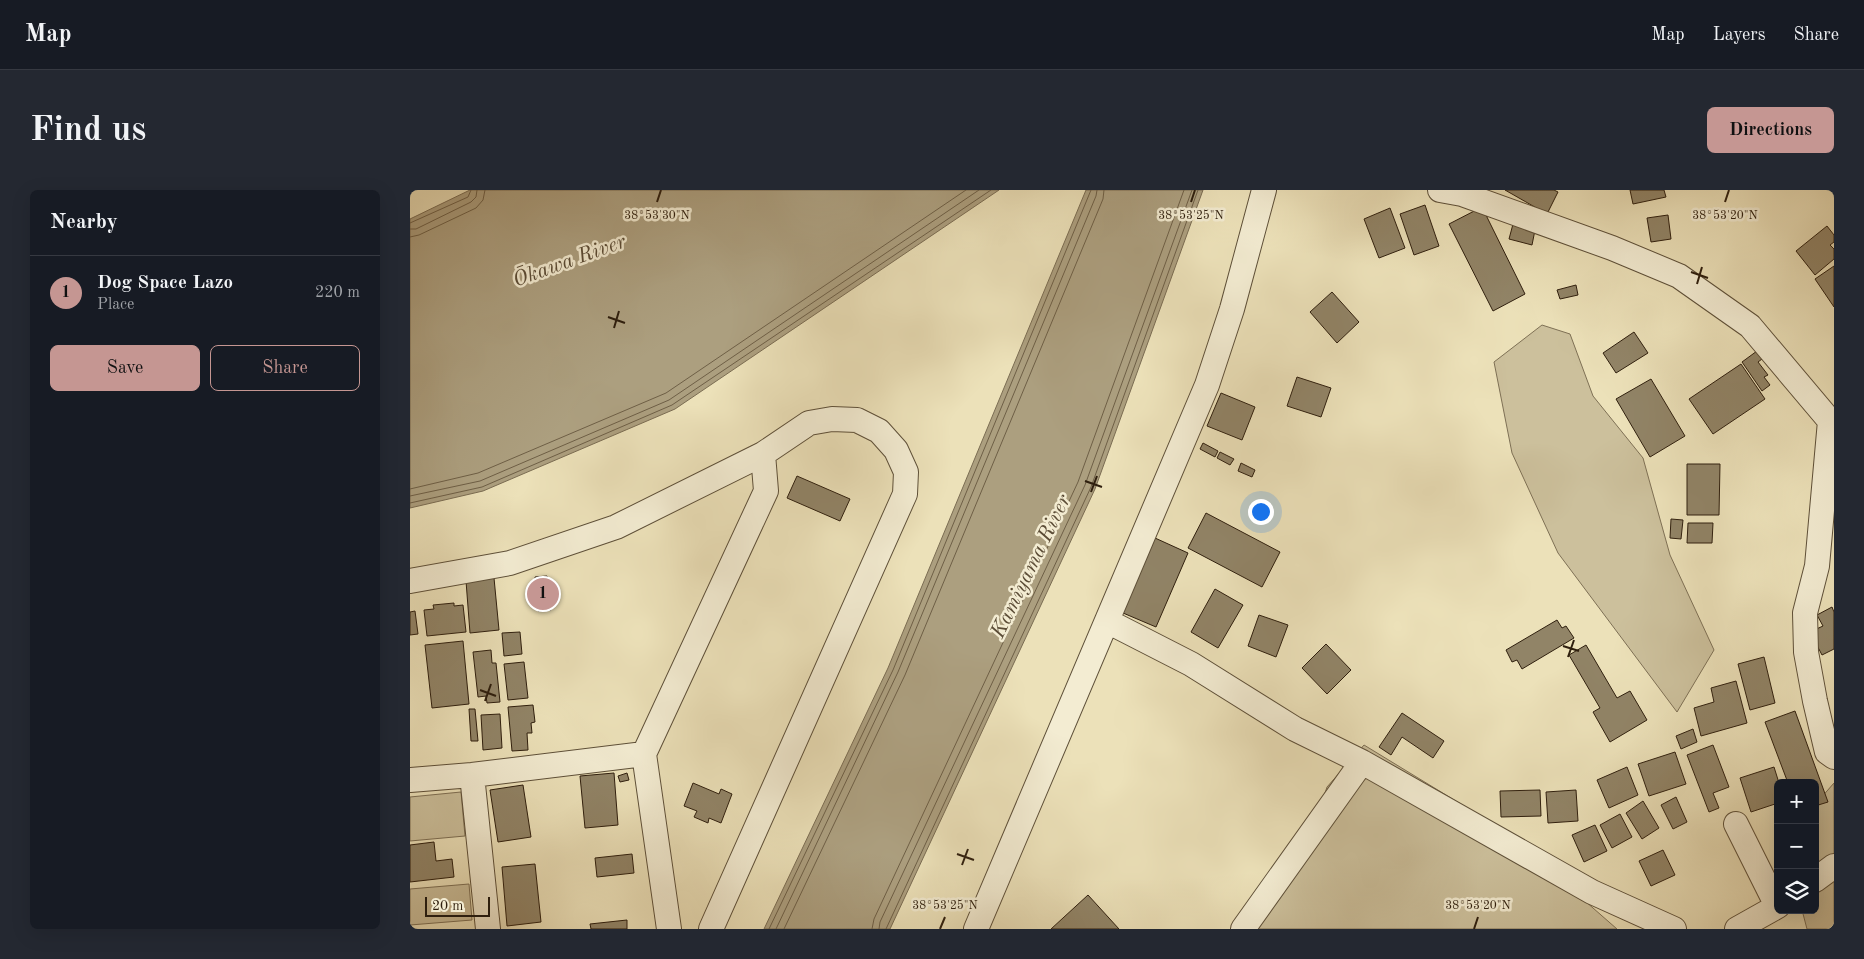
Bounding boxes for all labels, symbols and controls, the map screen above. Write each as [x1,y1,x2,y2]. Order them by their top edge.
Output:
text: Map [25,23,72,47]
text: Map [1651,26,1685,44]
text: Layers [1713,26,1765,44]
text: Share [1793,26,1839,44]
button: Directions [1707,107,1834,153]
text: Find us [30,113,146,148]
text: 38°53'30"N [624,209,690,222]
text: 38°53'25"N [1158,209,1224,222]
text: 38°53'20"N [1692,209,1758,222]
text: Nearby [50,212,118,233]
water label: Ōkawa River [509,228,630,292]
text: Dog Space Lazo [97,274,233,293]
text: 1 [61,285,71,301]
text: 220 m [315,285,360,301]
text: Place [97,297,134,313]
button: Save [50,345,200,391]
button: Share [210,345,360,391]
water label: Kamiyama River [987,491,1076,643]
your location [1248,499,1274,525]
pin: 1 [527,575,559,613]
map controls [1774,779,1819,914]
button: + [1774,779,1819,824]
button: − [1774,824,1819,869]
button: layers [1774,869,1819,914]
scale bar [425,894,490,917]
text: 20 m [432,899,463,913]
text: 38°53'25"N [912,899,978,912]
text: 38°53'20"N [1445,899,1511,912]

